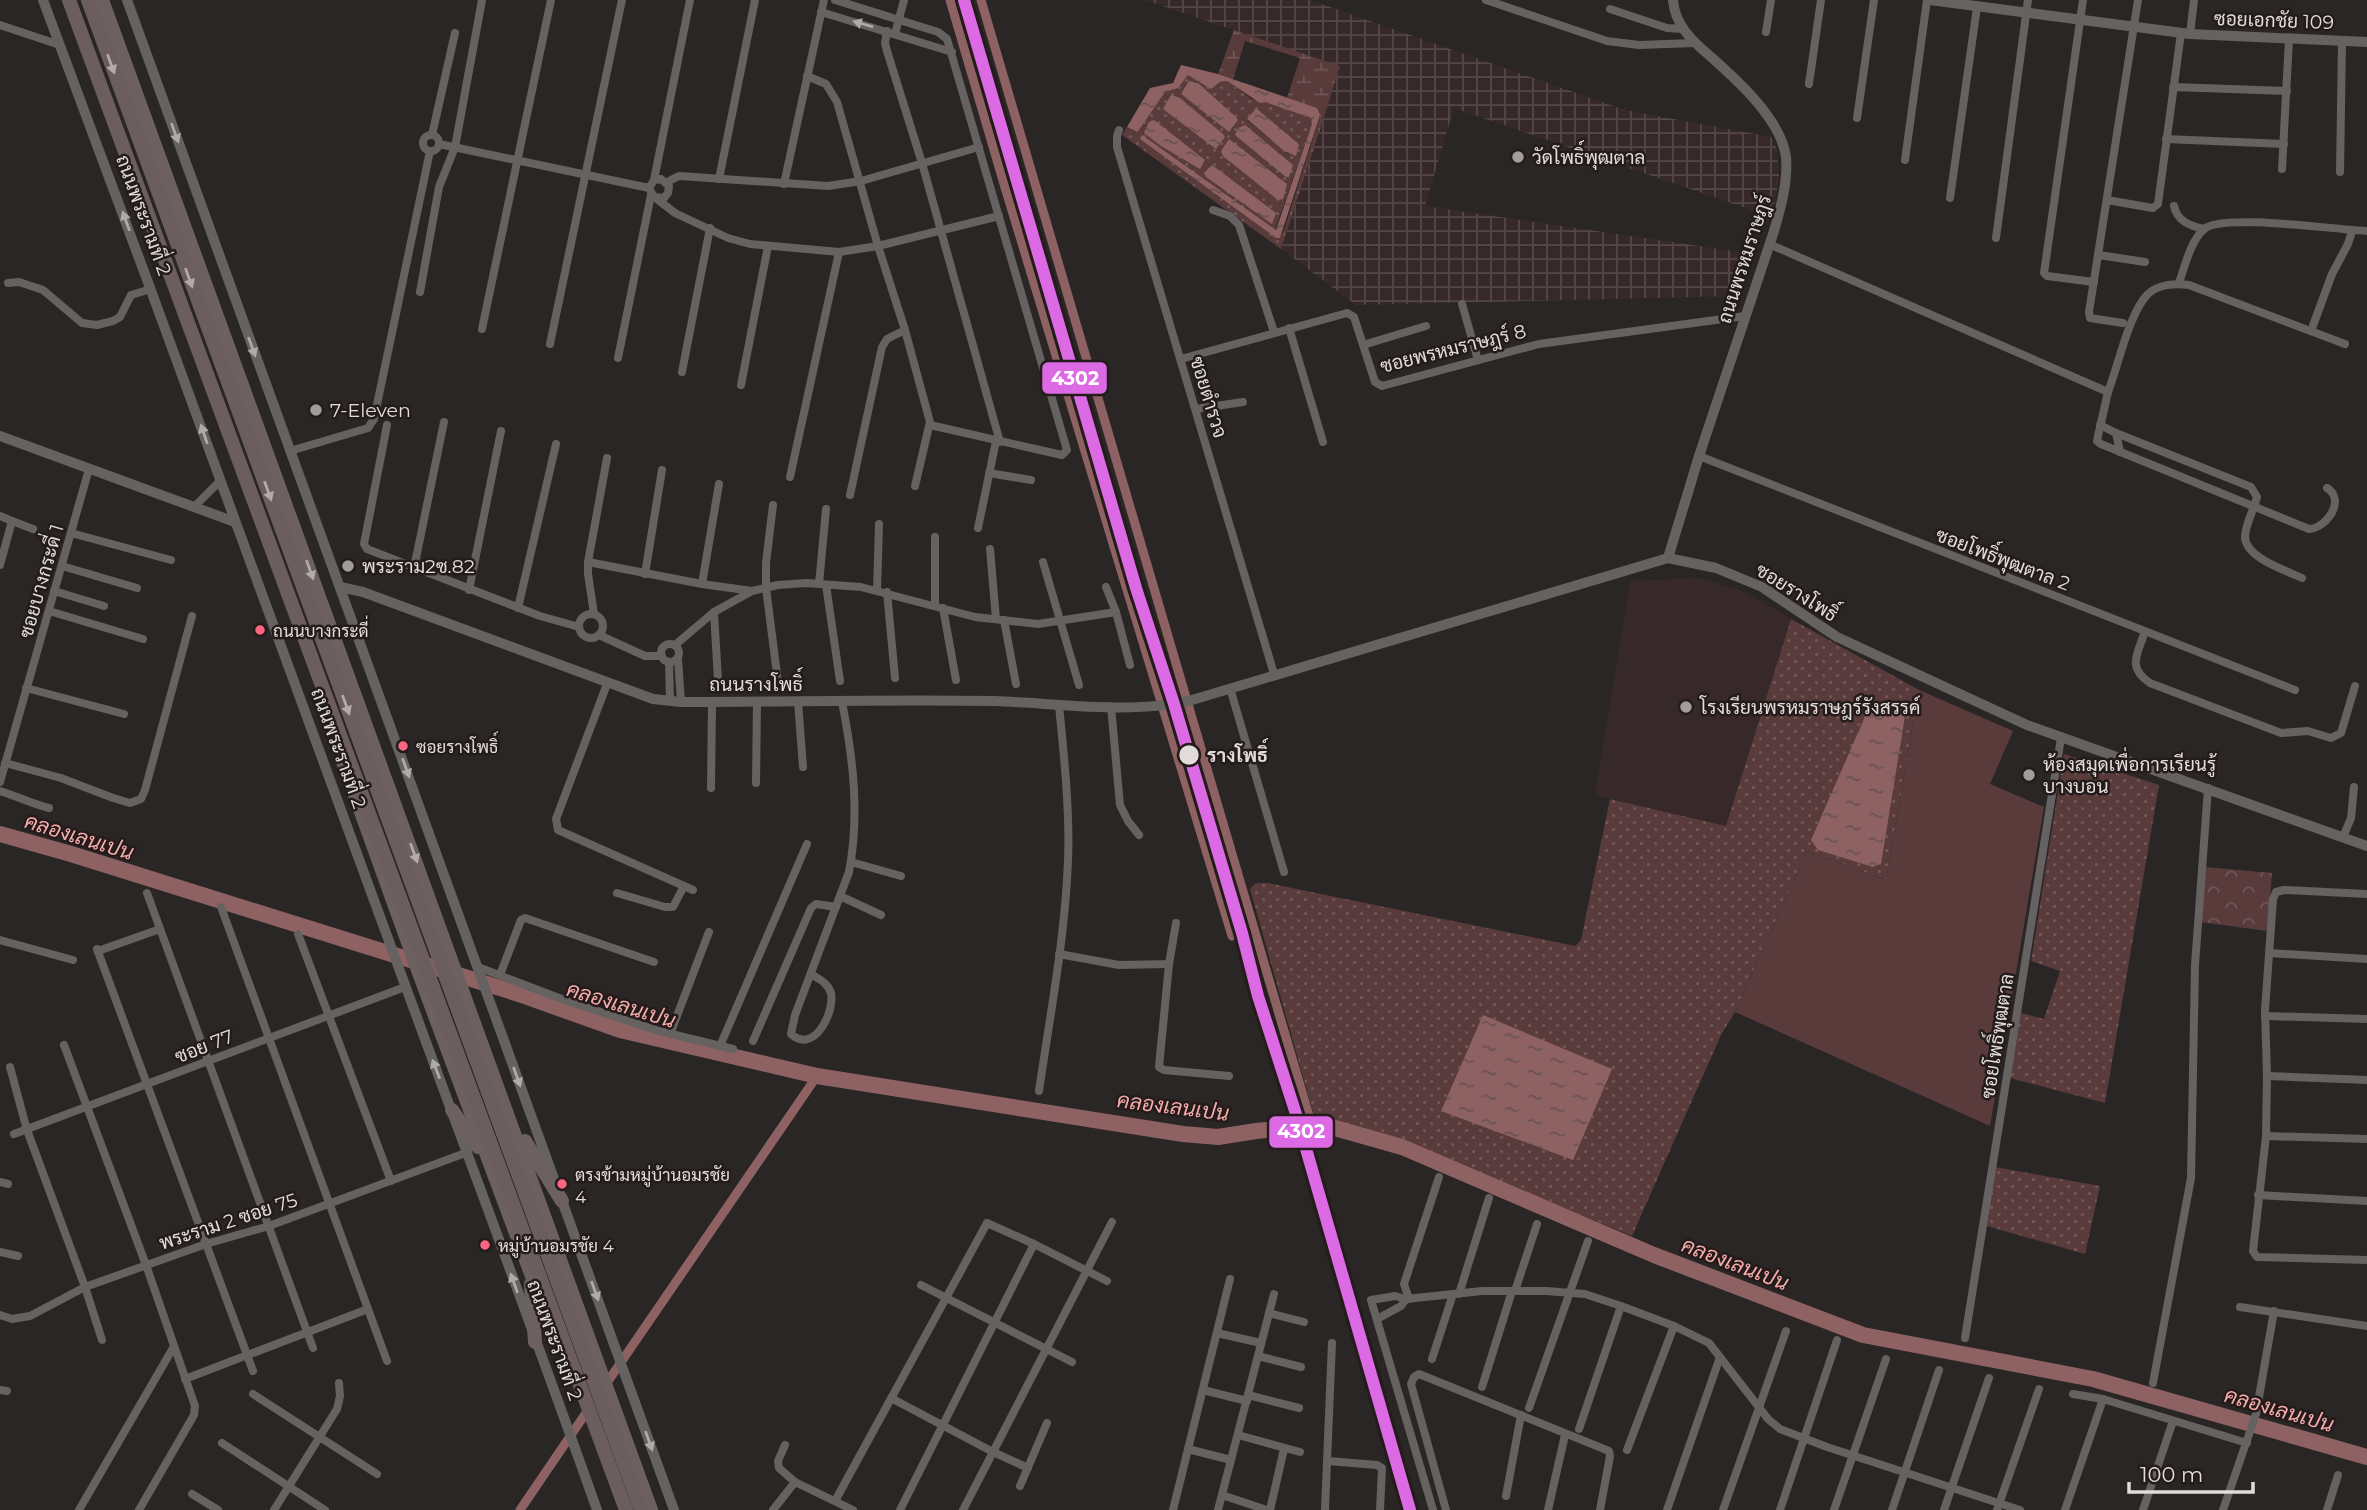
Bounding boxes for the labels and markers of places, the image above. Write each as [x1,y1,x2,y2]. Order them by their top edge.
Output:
place label: วัดโพธิ์พุฒตาล [1532,139,1645,170]
marker: วัดโพธิ์พุฒตาล [1510,149,1526,165]
place label: 7-Eleven [330,399,411,422]
marker: 7-Eleven [308,402,324,418]
place label: พระราม2ซ.82 [362,555,475,578]
marker: พระราม2ซ.82 [340,558,356,574]
place label: ถนนบางกระดี่ [273,615,369,641]
marker: ถนนบางกระดี่ [253,623,267,637]
place label: โรงเรียนพรหมราษฎร์รังสรรค์ [1699,695,1921,720]
marker: โรงเรียนพรหมราษฎร์รังสรรค์ [1678,699,1694,715]
place label: ซอยรางโพธิ์ [416,731,498,757]
place label: รางโพธิ์ [1207,738,1268,767]
marker: ซอยรางโพธิ์ [396,739,410,753]
marker: รางโพธิ์ [1177,743,1201,767]
place label: ห้องสมุดเพื่อการเรียนรู้ บางบอน [2043,747,2217,798]
marker: ห้องสมุดเพื่อการเรียนรู้ บางบอน [2021,767,2037,783]
place label: ตรงข้ามหมู่บ้านอมรชัย 4 [575,1165,730,1207]
marker: ตรงข้ามหมู่บ้านอมรชัย 4 [555,1177,569,1191]
place label: หมู่บ้านอมรชัย 4 [498,1236,614,1258]
marker: หมู่บ้านอมรชัย 4 [478,1238,492,1252]

